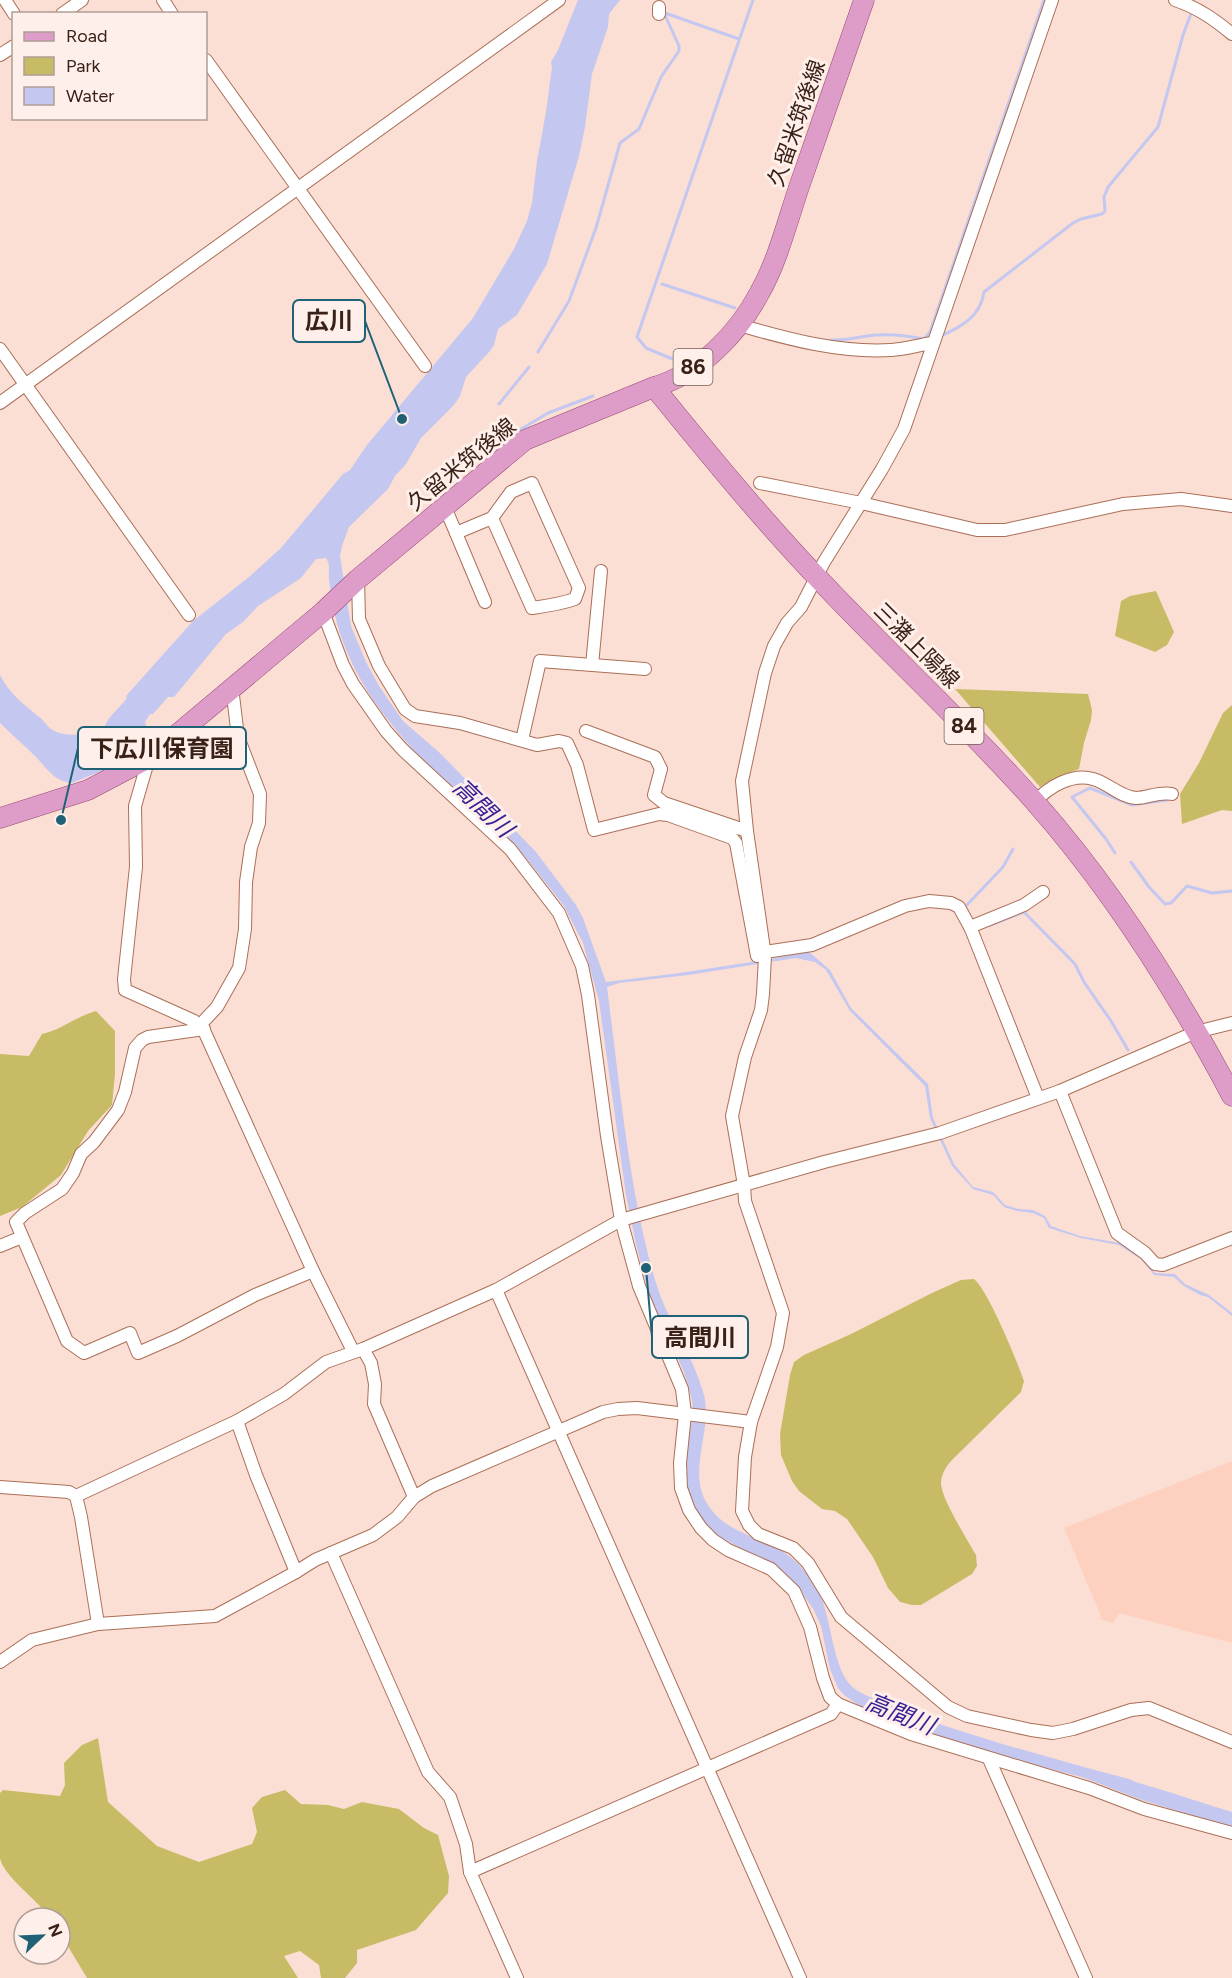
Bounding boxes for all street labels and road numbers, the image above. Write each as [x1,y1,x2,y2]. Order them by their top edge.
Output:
street label: 久留米筑後線 [762,56,831,190]
road number: 86 [674,349,712,385]
street label: 久留米筑後線 [402,412,521,516]
street label: 三潴上陽線 [868,597,965,694]
road number: 84 [944,708,984,744]

